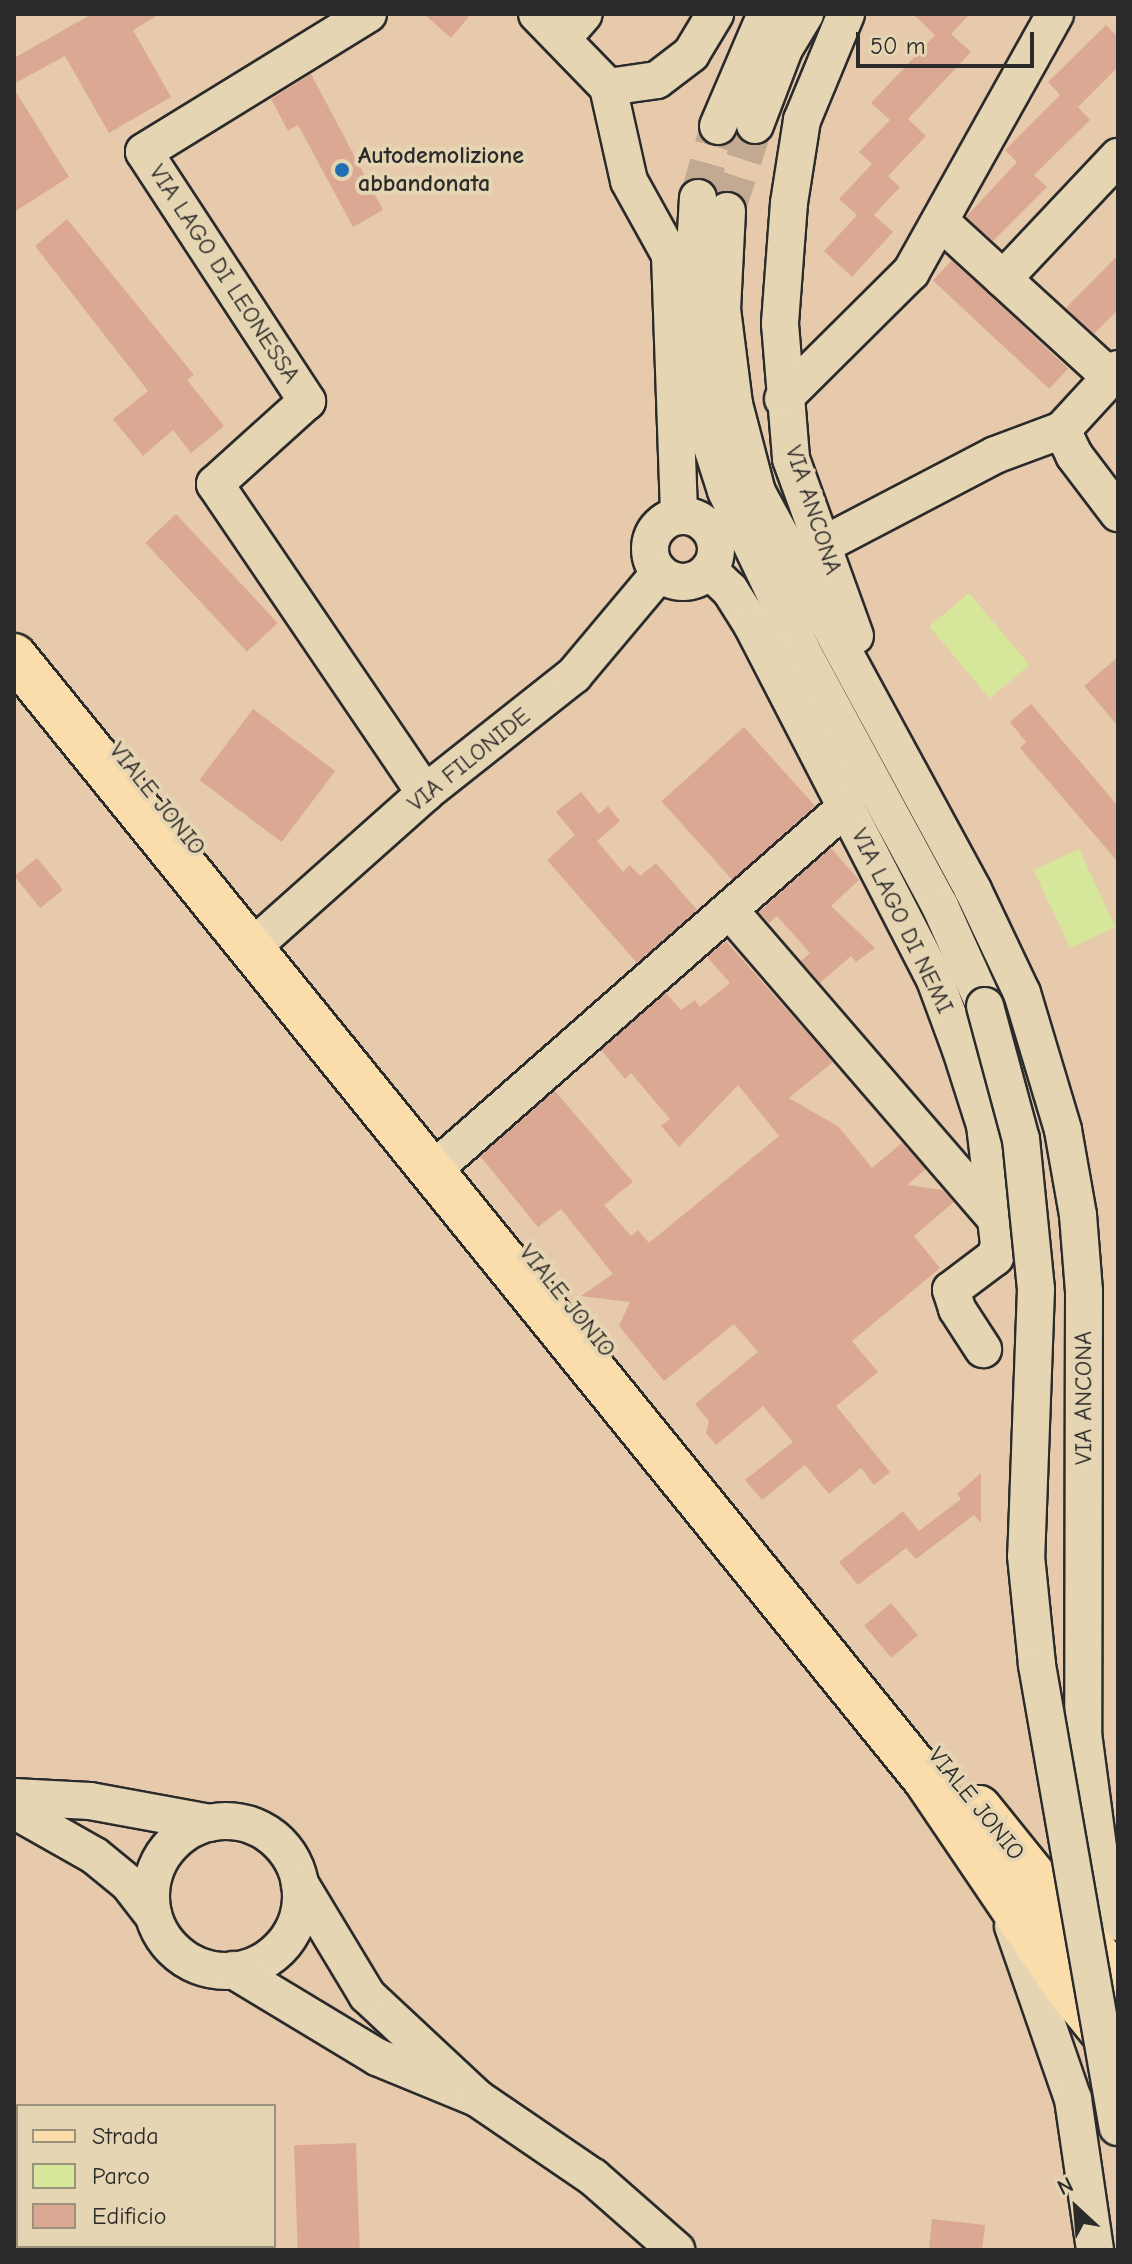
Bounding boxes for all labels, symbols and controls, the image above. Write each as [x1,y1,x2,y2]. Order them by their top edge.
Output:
scale bar [860,16,1038,66]
text: 50 m [870,32,926,60]
place label: Autodemolizione abbandonata [358,142,524,198]
street label: VIA LAGO DI LEONESSA [143,159,305,389]
marker: Autodemolizione abbandonata [333,161,351,179]
street label: VIA ANCONA [779,442,847,578]
street label: VIA FILONIDE [402,702,536,818]
street label: VIALE JONIO [103,737,211,861]
street label: VIA LAGO DI NEMI [845,824,959,1018]
street label: VIALE JONIO [513,1239,621,1363]
street label: VIA ANCONA [1070,1331,1098,1465]
street label: VIALE JONIO [922,1742,1030,1866]
legend [16,2104,276,2248]
text: Strada [92,2122,159,2150]
text: Parco [92,2162,150,2190]
north arrow [1036,2168,1116,2248]
text: N [1053,2172,1078,2201]
text: Edificio [92,2202,167,2230]

